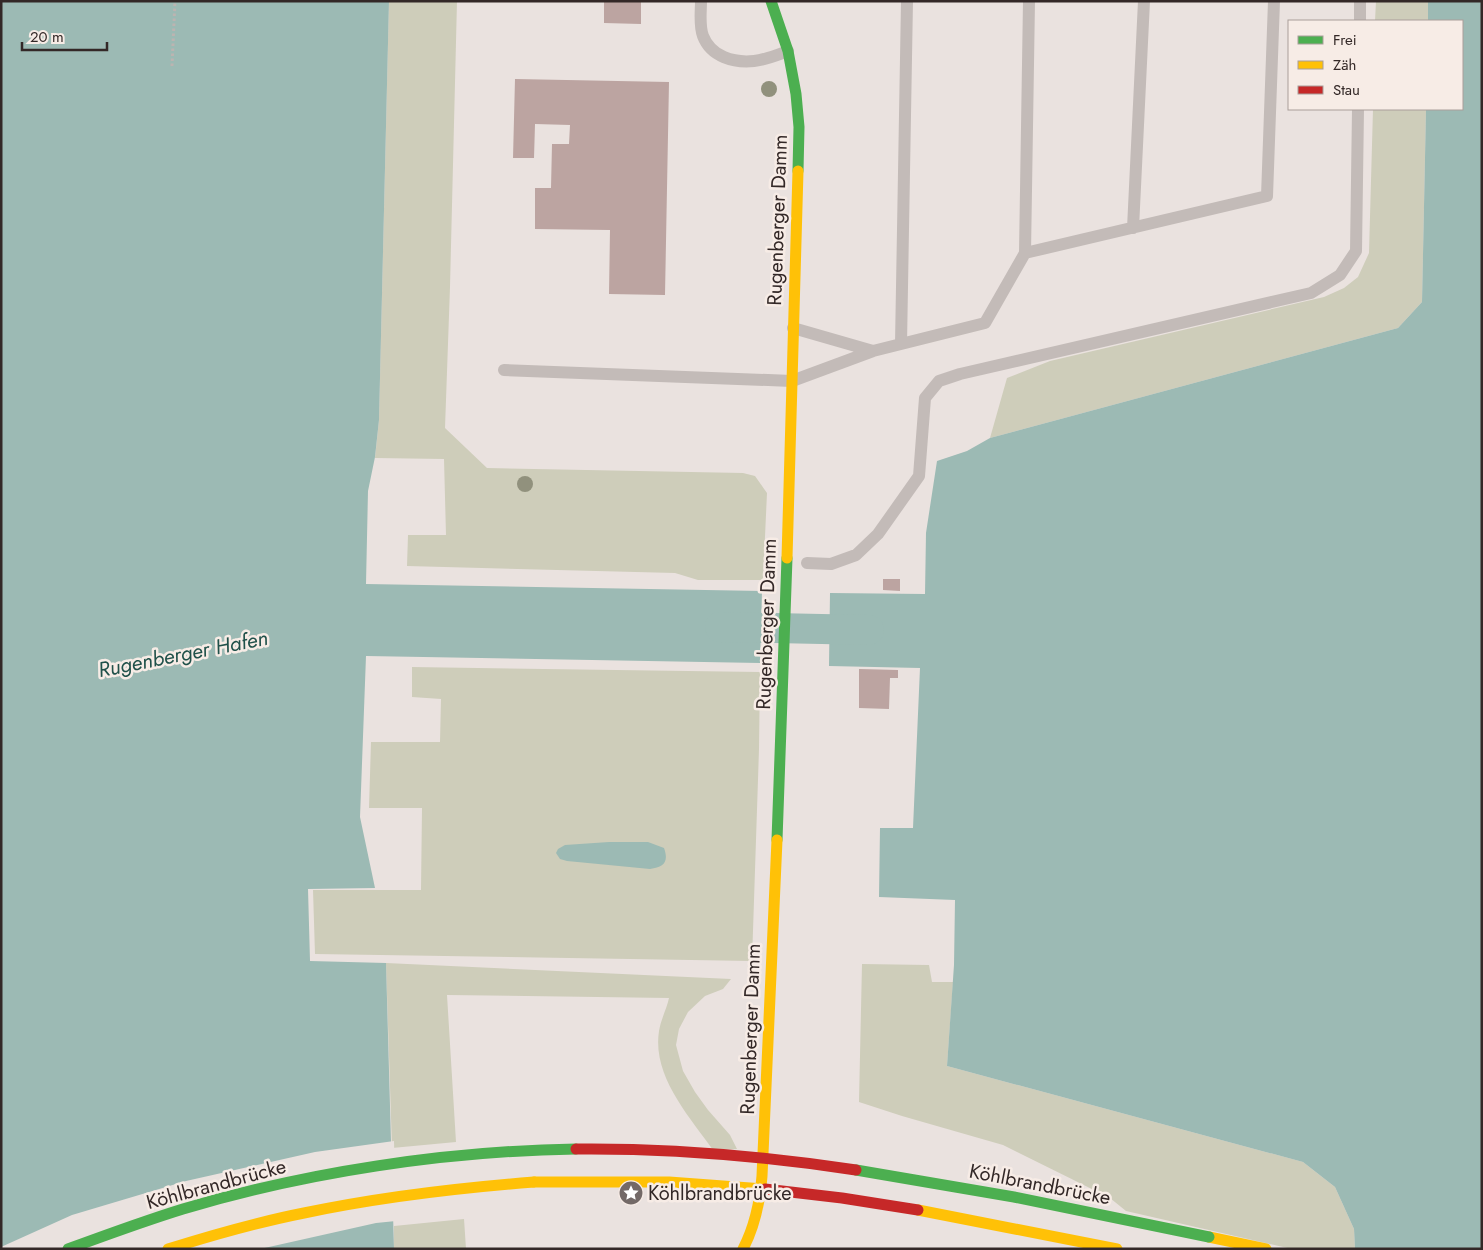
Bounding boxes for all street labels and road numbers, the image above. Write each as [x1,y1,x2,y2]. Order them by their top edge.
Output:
street label: Rugenberger Damm [760,134,795,306]
street label: Rugenberger Damm [749,538,784,710]
street label: Rugenberger Damm [733,943,768,1115]
street label: Köhlbrandbrücke [143,1152,289,1217]
street label: Köhlbrandbrücke [967,1157,1113,1212]

